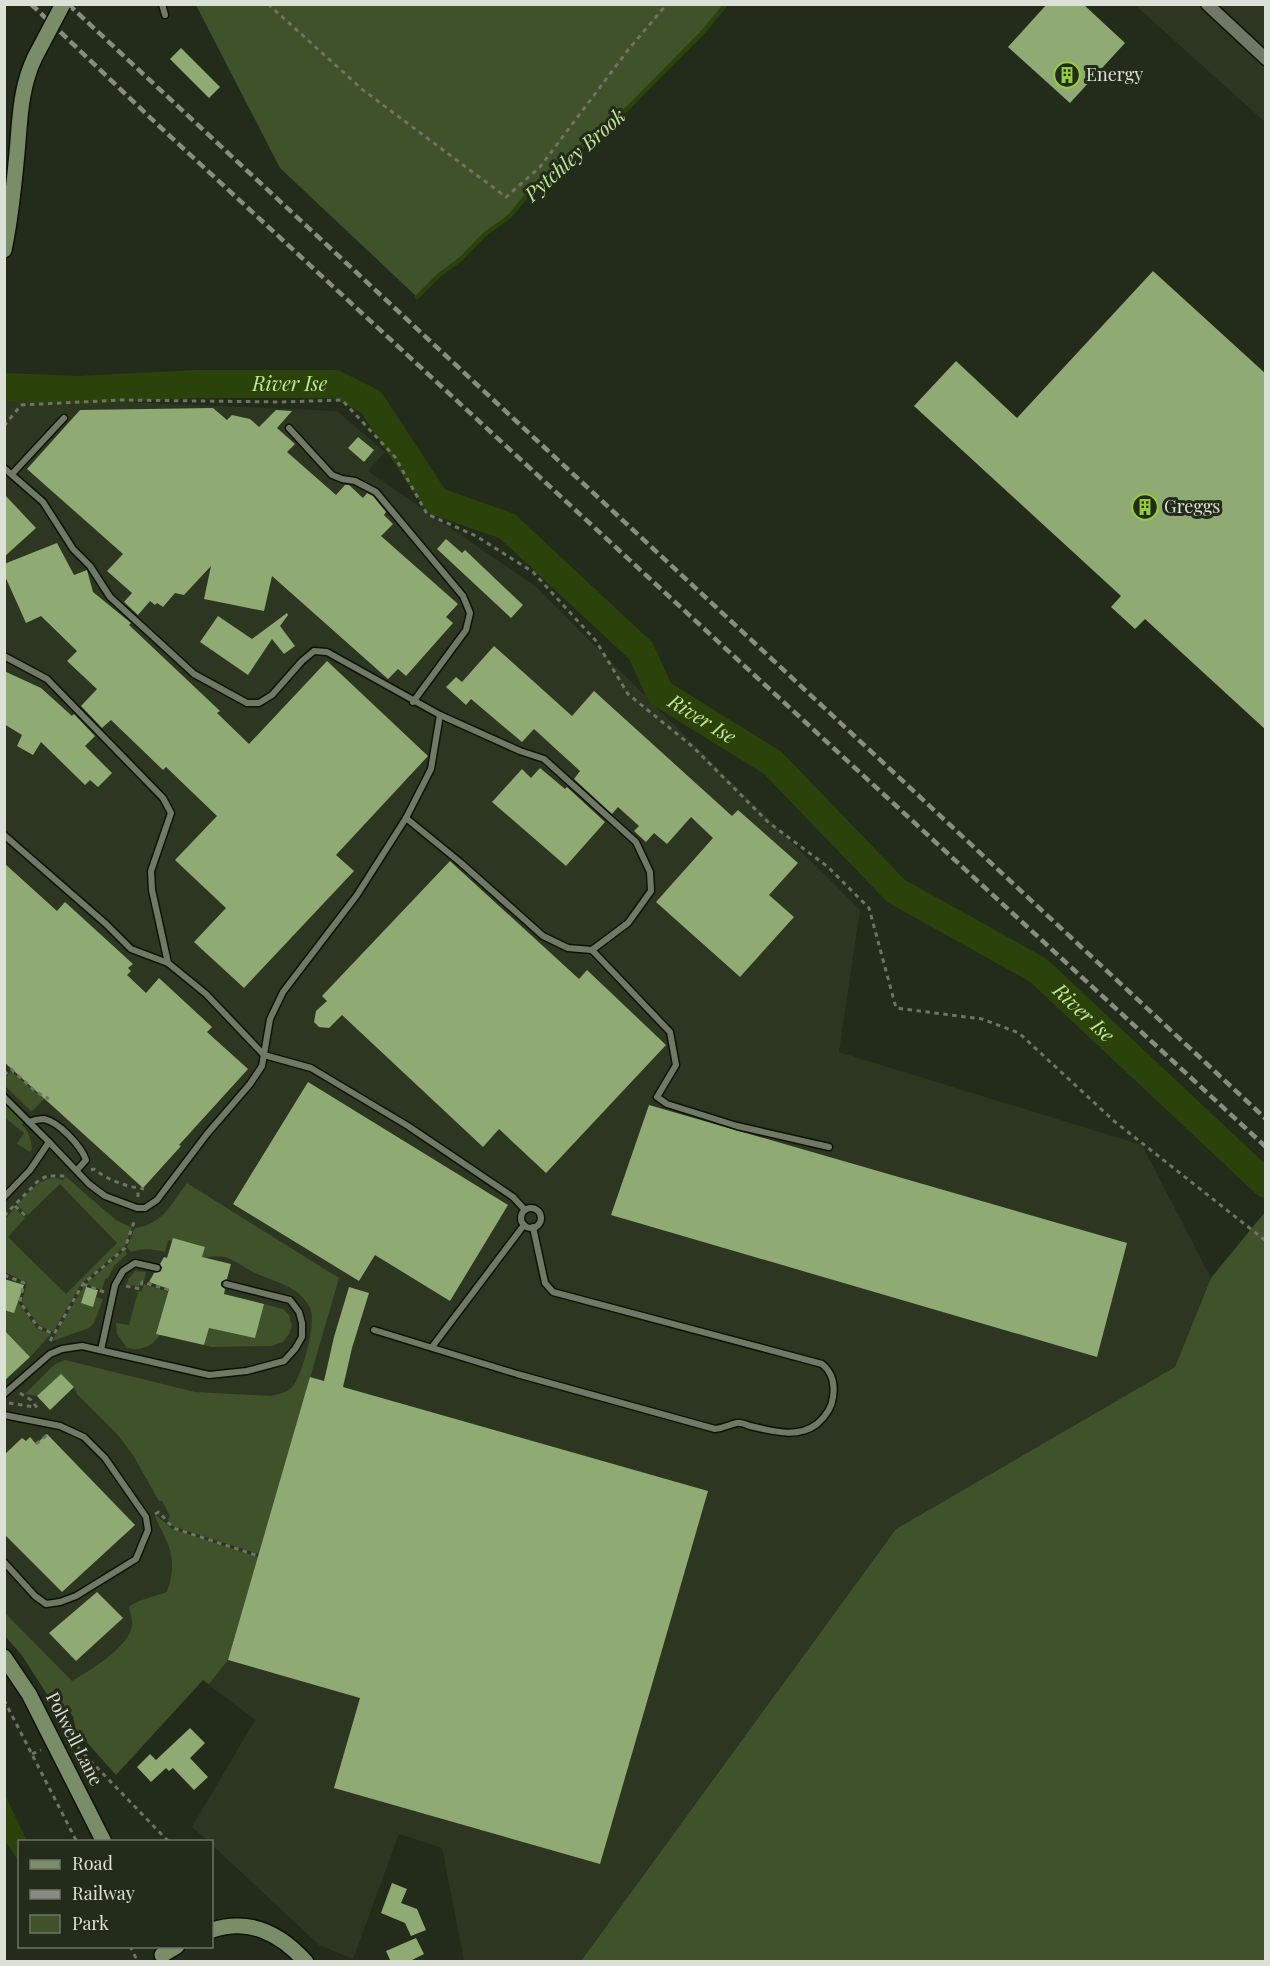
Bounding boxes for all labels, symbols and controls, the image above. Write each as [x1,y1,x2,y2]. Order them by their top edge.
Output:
building icon: Energy [1052,60,1082,90]
place label: Energy [1086,62,1143,86]
water label: Pytchley Brook [517,101,630,207]
water label: River Ise [251,369,328,396]
building icon: Greggs [1130,492,1160,522]
place label: Greggs [1164,494,1220,518]
water label: River Ise [663,686,742,749]
water label: River Ise [1047,975,1122,1048]
street label: Polwell Lane [41,1688,109,1790]
legend [18,1840,213,1948]
text: Road [72,1851,113,1875]
text: Railway [72,1881,135,1905]
text: Park [72,1911,109,1935]

